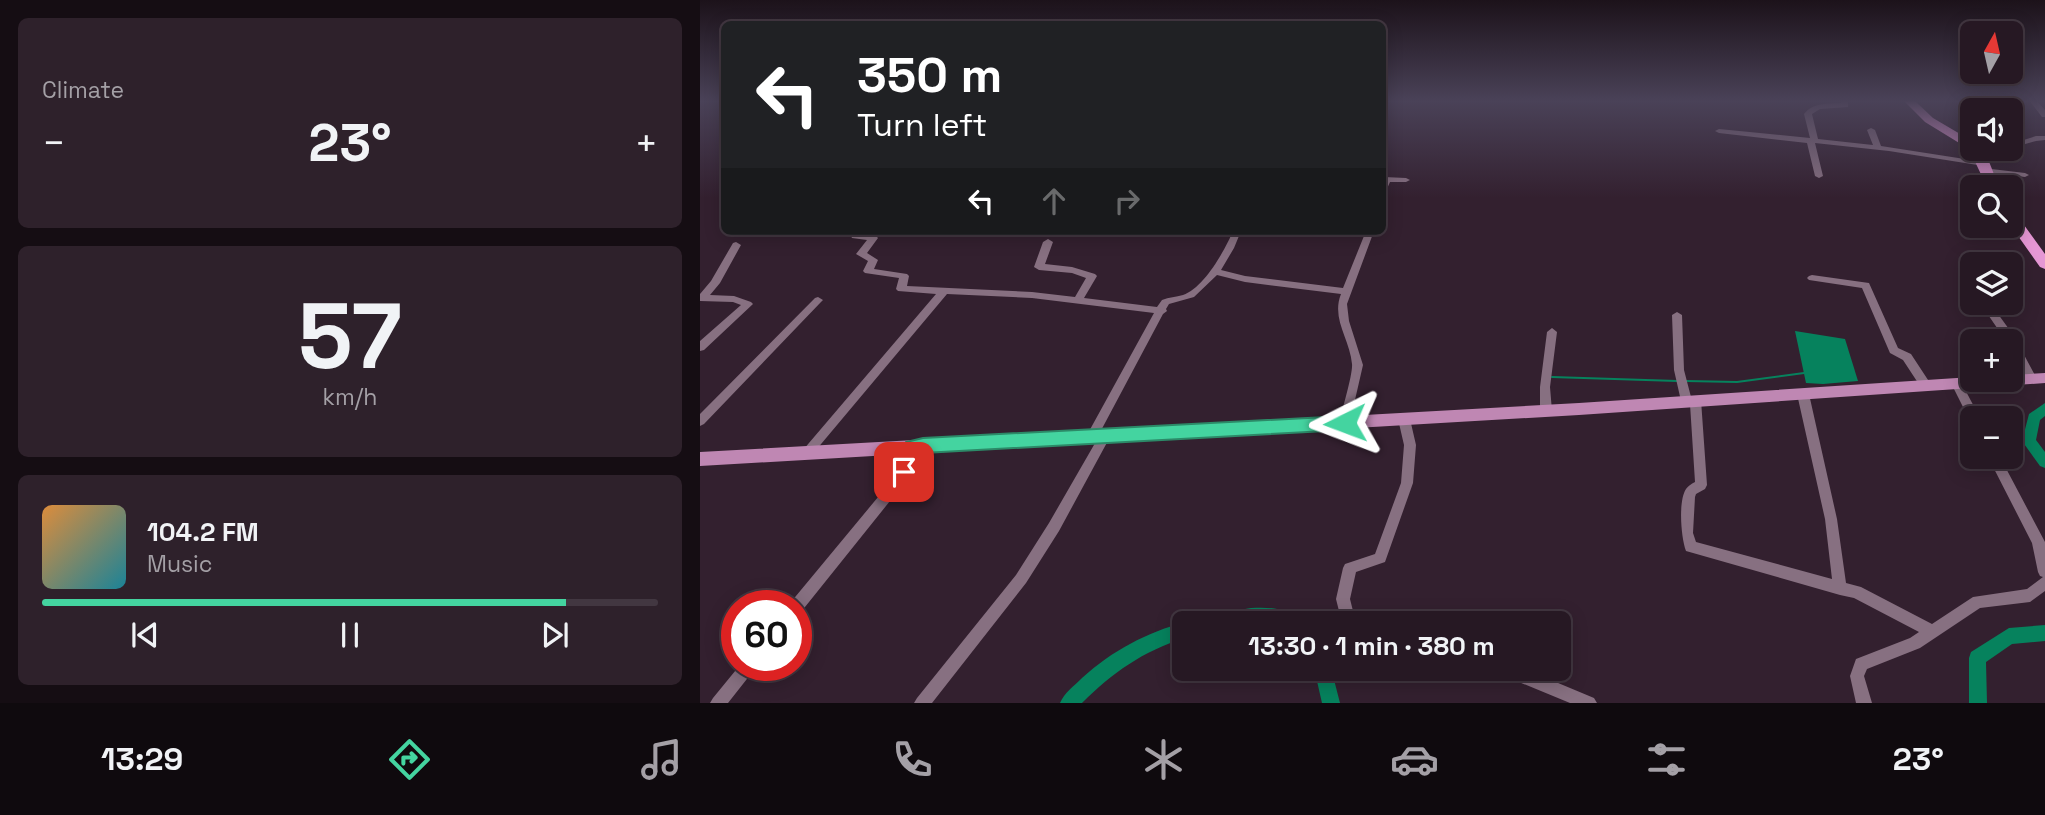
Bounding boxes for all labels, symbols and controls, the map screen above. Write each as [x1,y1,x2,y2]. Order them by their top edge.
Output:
north arrow [1960,21,2023,84]
map controls [1960,21,2023,469]
text: 350 m [857,44,1002,106]
icon: left [742,49,833,140]
text: Climate [42,75,124,105]
button: sound [1960,98,2023,161]
text: Turn left [857,105,987,145]
text: 23° [309,110,392,176]
text: − [42,119,66,167]
text: + [634,119,658,167]
button: search [1960,175,2023,238]
icon: left [962,182,1000,220]
icon: ahead [1035,182,1073,220]
icon: right [1108,182,1146,220]
button: layers [1960,252,2023,315]
text: 57 [298,278,402,395]
button: + [1960,329,2023,392]
text: km/h [323,382,377,412]
position arrow [1308,386,1382,460]
button: − [1960,406,2023,469]
pin [874,442,934,502]
icon: arrive [885,453,923,491]
text: 104.2 FM [147,515,259,549]
text: Music [147,549,212,579]
speed limit sign: 60 [721,590,812,681]
icon: previous [126,616,164,654]
icon: pause [331,616,369,654]
icon: next [536,616,574,654]
text: 13:30 · 1 min · 380 m [1248,629,1495,663]
icon: directions [385,735,434,784]
icon: music [637,735,686,784]
icon: phone [888,735,937,784]
icon: climate [1139,735,1188,784]
icon: car [1390,735,1439,784]
icon: filters [1642,735,1691,784]
text: 13:29 [101,739,183,779]
text: 23° [1893,739,1944,779]

